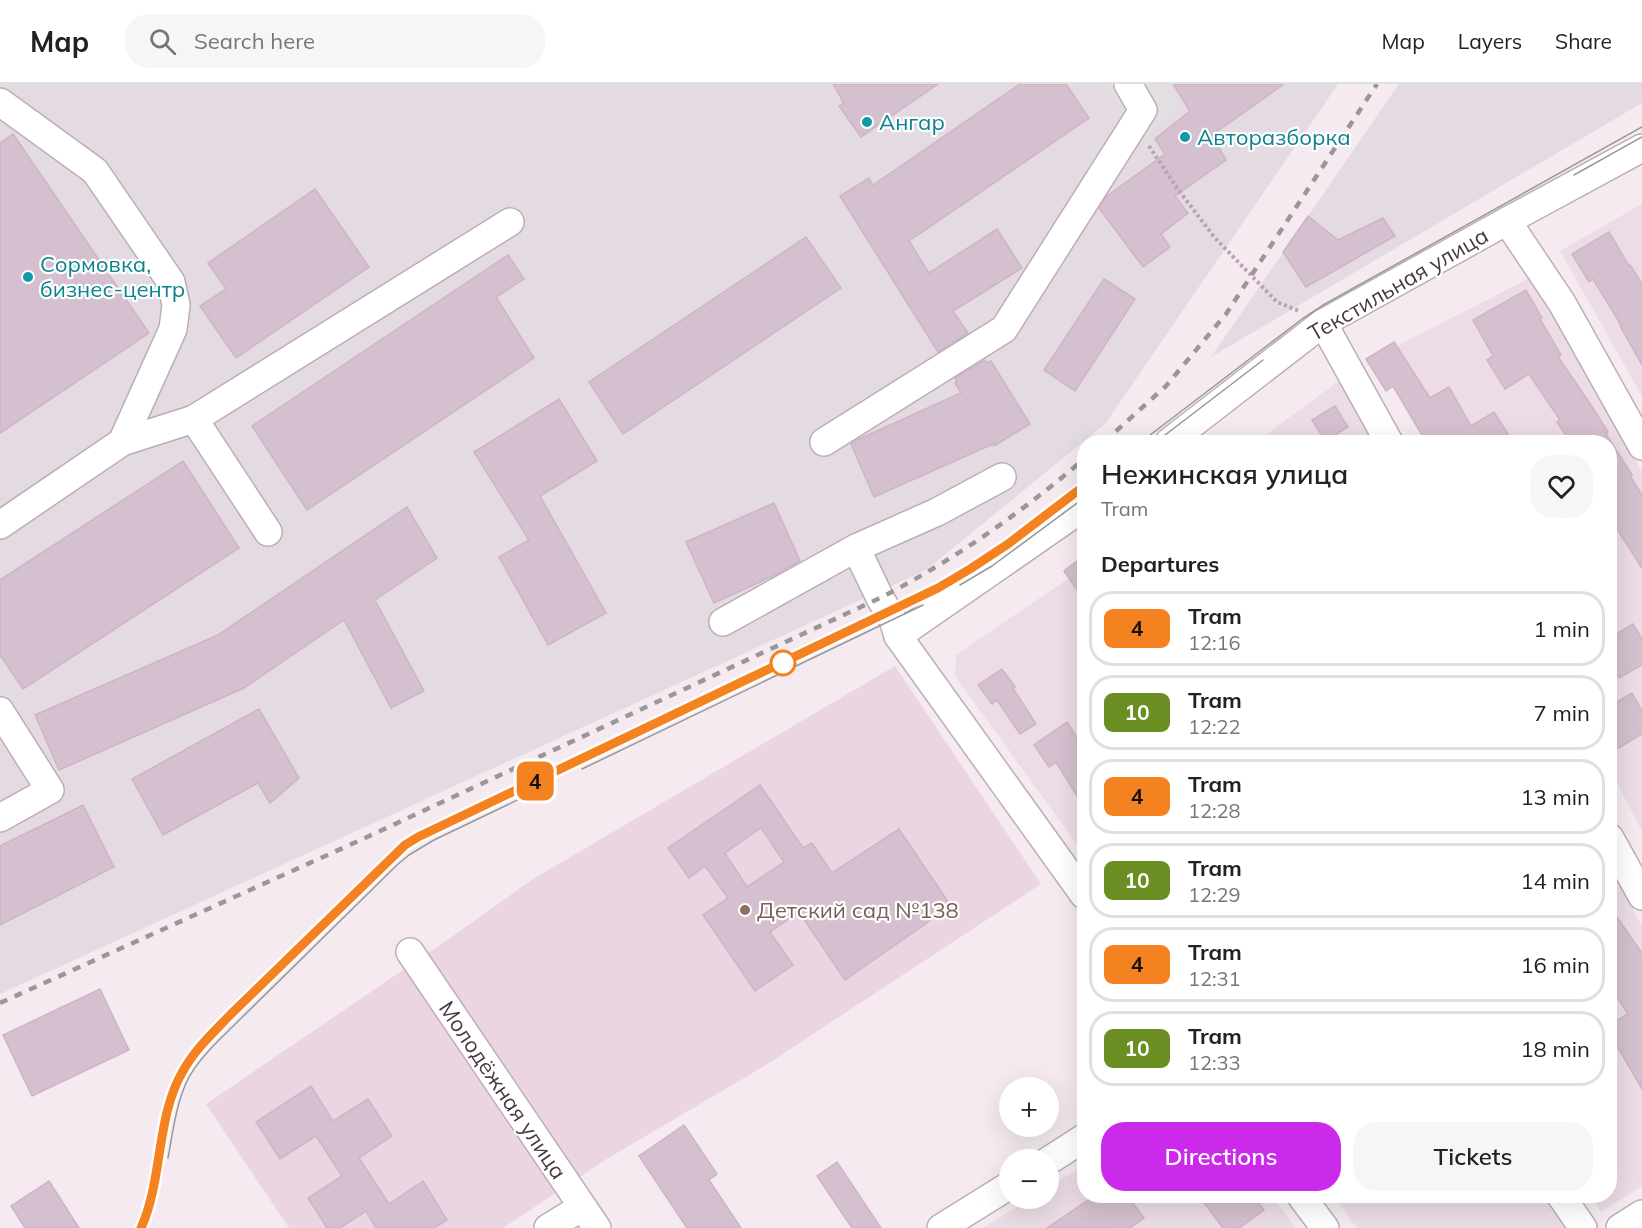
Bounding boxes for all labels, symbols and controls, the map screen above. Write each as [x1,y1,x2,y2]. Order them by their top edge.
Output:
search box [125,14,545,68]
text: Map [30,24,89,59]
icon: search [146,25,179,58]
text: Search here [194,27,315,55]
text: Map [1382,28,1425,54]
text: Layers [1458,28,1522,54]
text: Share [1555,28,1612,54]
place label: Ангар [879,108,945,136]
marker: Ангар [860,115,874,129]
place label: Авторазборка [1197,123,1351,151]
marker: Авторазборка [1178,130,1192,144]
street label: Текстильная улица [1303,221,1493,347]
place label: Сормовка, бизнес-центр [40,250,185,303]
marker: Сормовка, бизнес-центр [21,270,35,284]
button: heart [1530,455,1593,518]
text: Нежинская улица [1101,456,1348,491]
text: Tram [1101,496,1148,521]
text: Departures [1101,550,1219,578]
text: Tram [1188,602,1242,630]
text: 4 [1131,615,1143,641]
text: 1 min [1534,615,1590,643]
text: 12:16 [1188,630,1241,655]
unlabelled marker [770,650,796,676]
text: Tram [1188,686,1242,714]
text: 10 [1124,699,1150,725]
text: 7 min [1534,699,1590,727]
text: 12:22 [1188,714,1241,739]
line badge: 4 [516,762,554,800]
text: 4 [529,768,541,794]
text: Tram [1188,770,1242,798]
text: 4 [1131,783,1143,809]
text: 13 min [1520,783,1590,811]
text: 12:28 [1188,798,1241,823]
text: Tram [1188,854,1242,882]
text: 10 [1124,867,1150,893]
text: 14 min [1520,867,1590,895]
text: 12:29 [1188,882,1241,907]
place label: Детский сад №138 [757,896,959,924]
marker: Детский сад №138 [738,903,752,917]
text: Tram [1188,938,1242,966]
text: 4 [1131,951,1143,977]
text: 16 min [1520,951,1590,979]
text: 12:31 [1188,966,1241,991]
street label: Молодёжная улица [433,996,573,1184]
text: Tram [1188,1022,1242,1050]
text: 10 [1124,1035,1150,1061]
text: 18 min [1520,1035,1590,1063]
text: 12:33 [1188,1050,1241,1075]
map controls [999,1077,1059,1209]
button: + [999,1077,1059,1137]
button: Directions [1101,1122,1341,1191]
button: Tickets [1353,1122,1593,1191]
button: − [999,1149,1059,1209]

